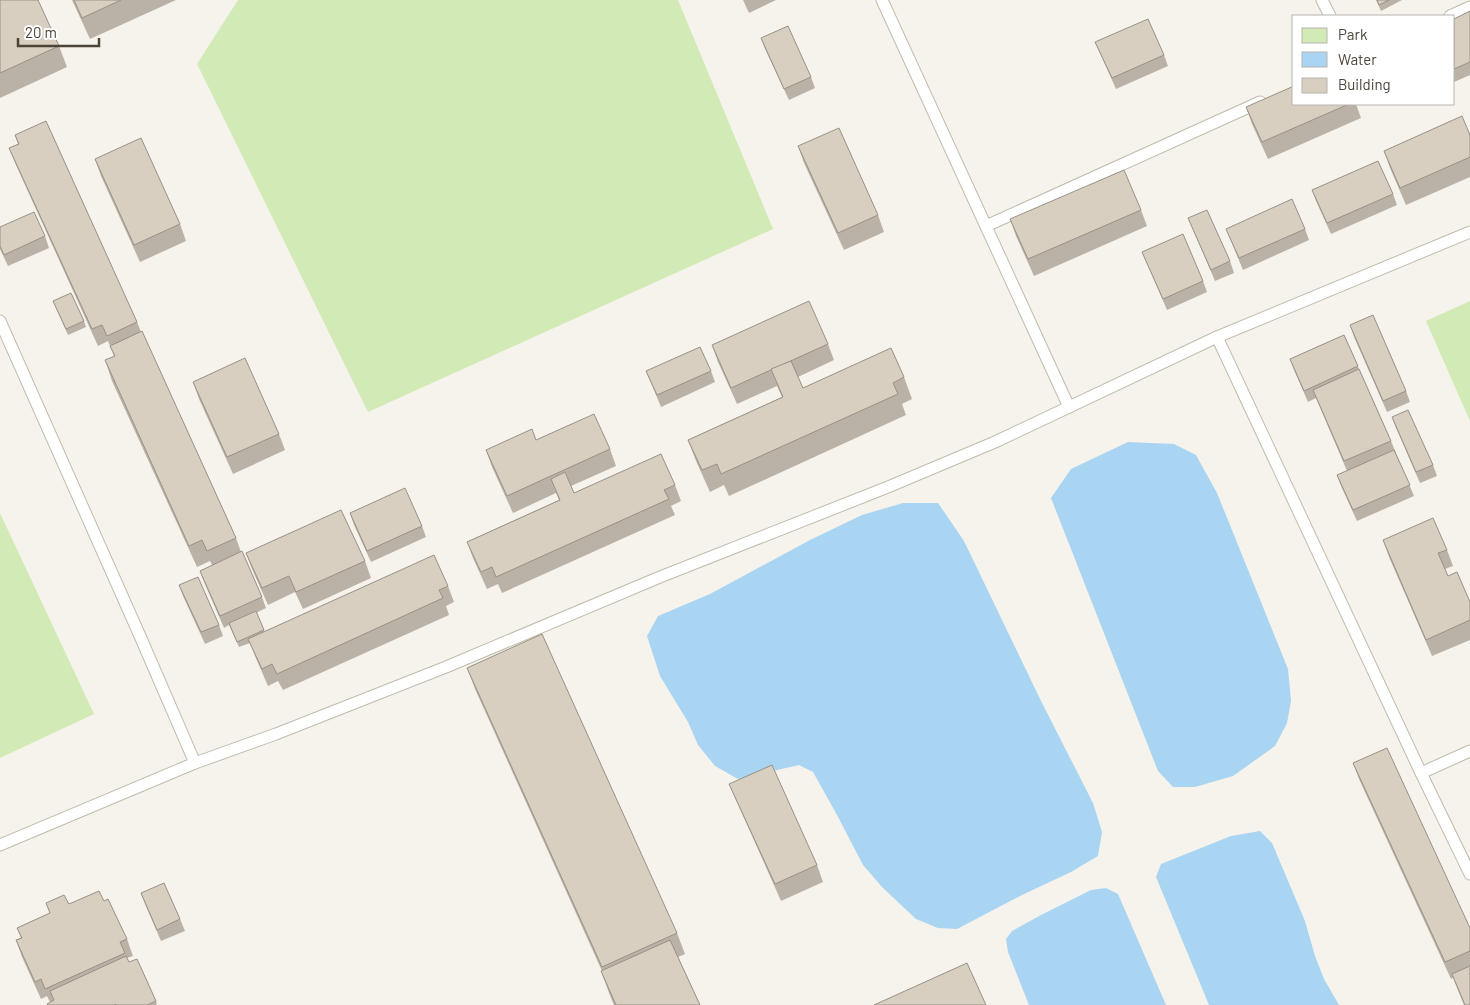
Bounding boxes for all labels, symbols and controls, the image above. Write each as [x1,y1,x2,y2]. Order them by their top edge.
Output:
scale bar [18,15,99,47]
legend [1292,15,1455,105]
text: 20 m [25,23,57,41]
text: Park [1338,25,1368,43]
text: Water [1338,50,1377,68]
text: Building [1338,75,1391,93]

